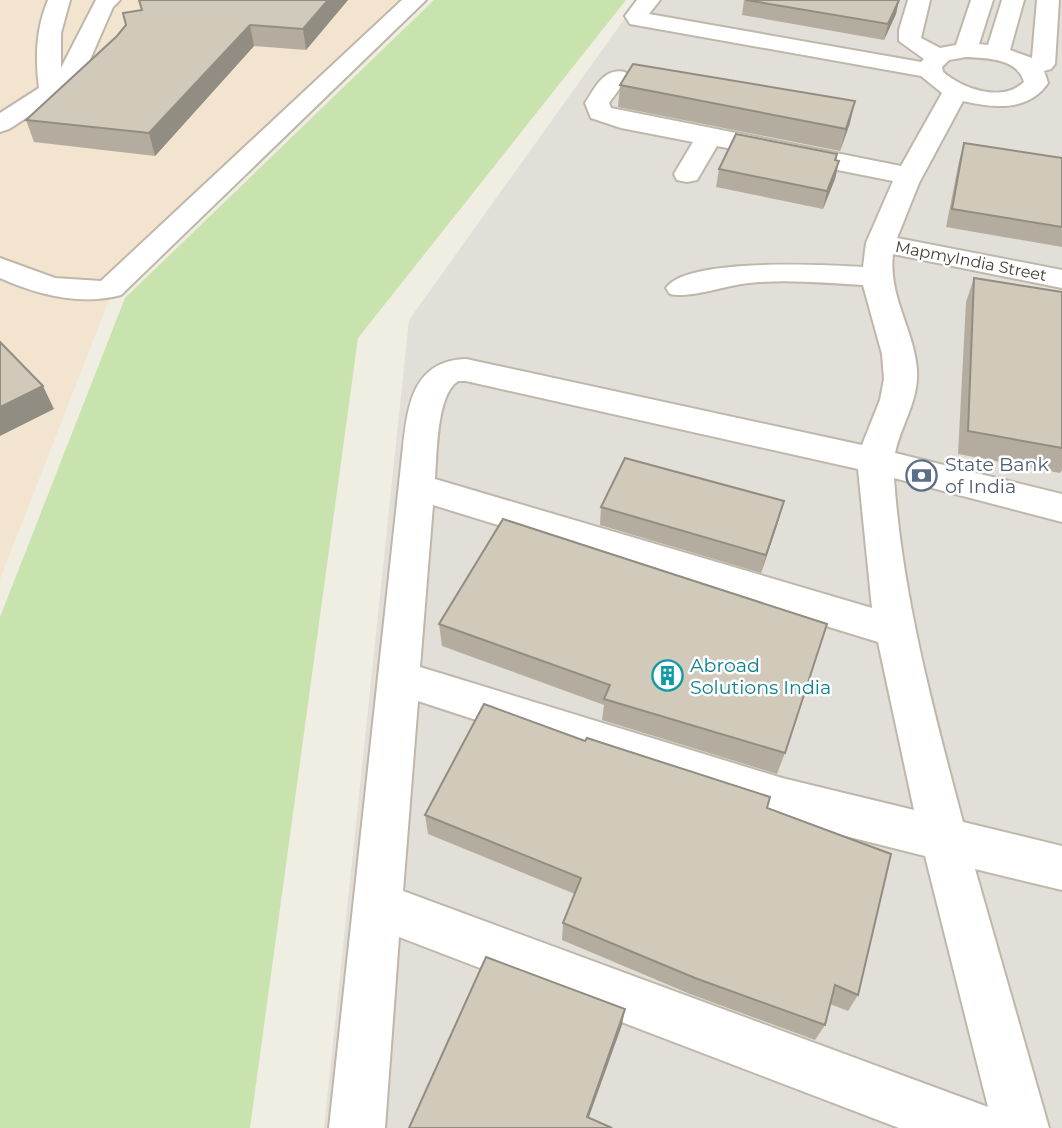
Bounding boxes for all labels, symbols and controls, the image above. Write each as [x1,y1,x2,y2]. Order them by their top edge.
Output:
street label: MapmyIndia Street [894,237,1049,285]
place label: State Bank of India [945,453,1049,498]
bank icon: State Bank of India [905,458,939,492]
place label: Abroad Solutions India [690,654,831,699]
building icon: Abroad Solutions India [650,659,684,693]

